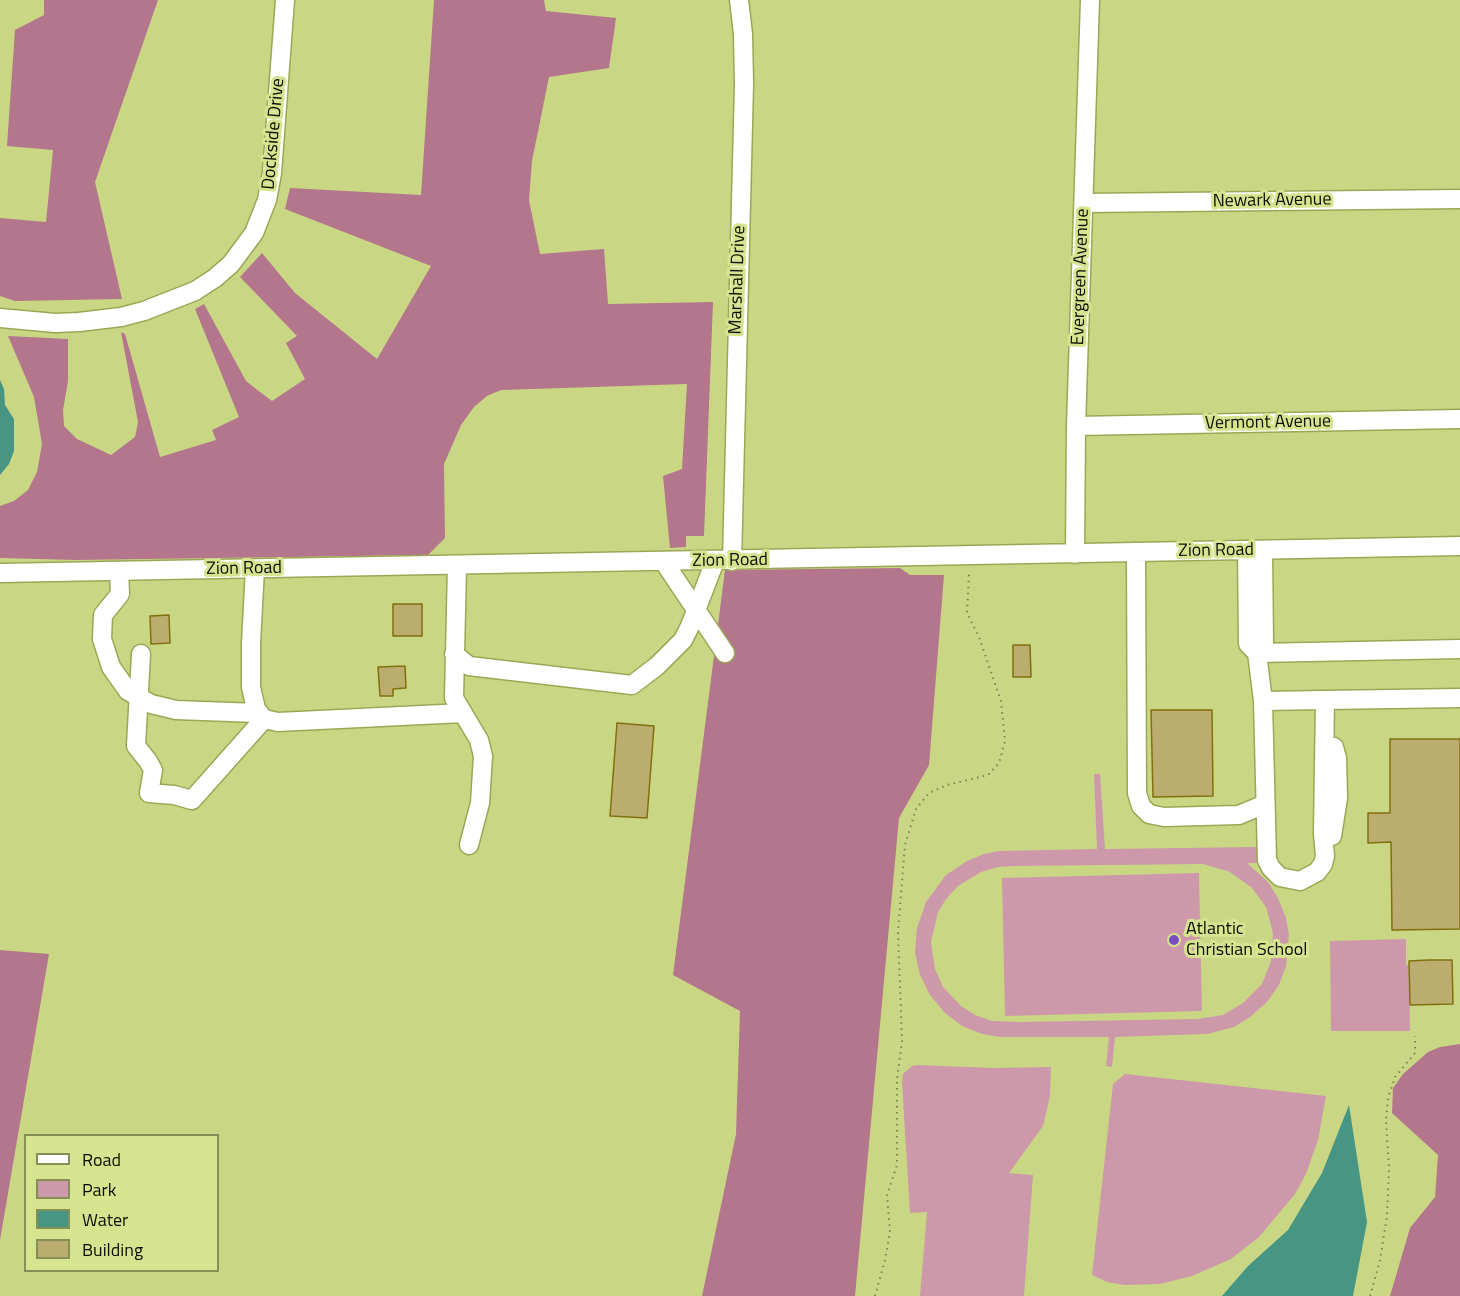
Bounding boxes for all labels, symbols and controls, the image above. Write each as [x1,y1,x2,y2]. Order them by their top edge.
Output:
street label: Dockside Drive [258,77,290,191]
street label: Newark Avenue [1212,189,1332,213]
street label: Evergreen Avenue [1068,208,1094,346]
street label: Marshall Drive [725,225,751,335]
street label: Vermont Avenue [1205,411,1331,435]
street label: Zion Road [1178,540,1254,562]
street label: Zion Road [692,550,768,572]
street label: Zion Road [206,558,282,580]
place label: Atlantic Christian School [1186,919,1307,962]
marker: Atlantic Christian School [1167,933,1181,947]
legend [24,1134,219,1272]
text: Road [82,1146,121,1173]
text: Park [82,1176,116,1203]
text: Water [82,1206,128,1233]
text: Building [82,1236,143,1263]

